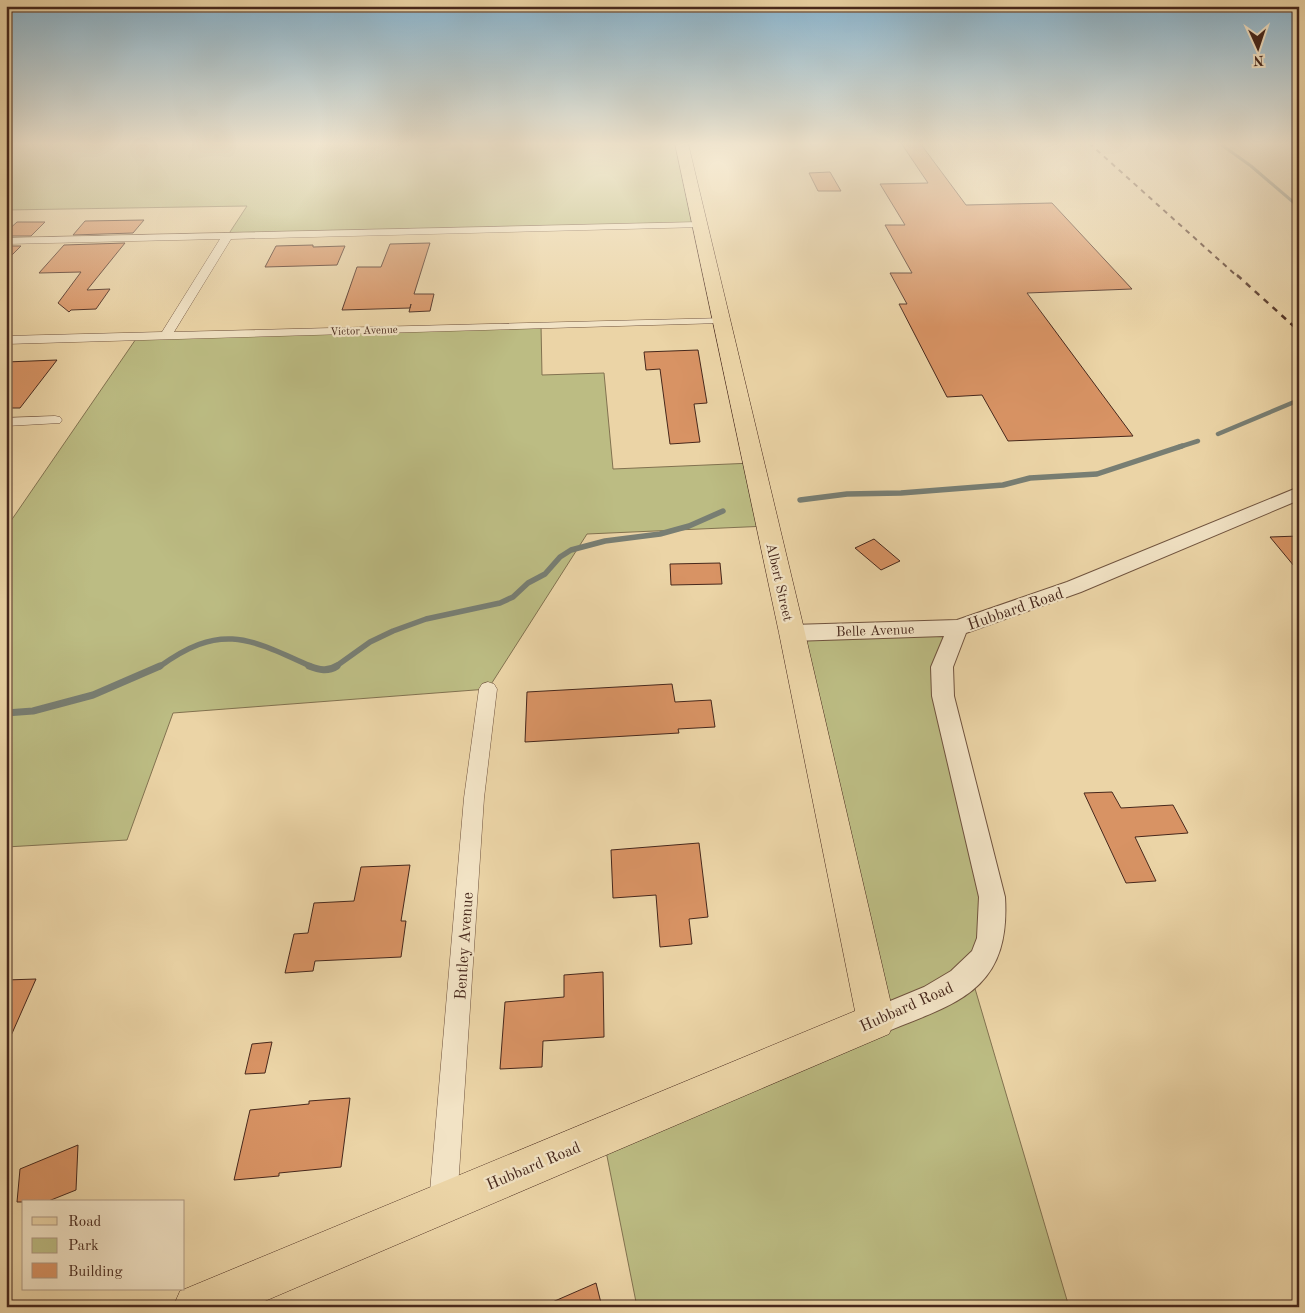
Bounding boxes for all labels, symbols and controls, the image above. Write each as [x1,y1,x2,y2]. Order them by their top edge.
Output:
north arrow [1232,22,1282,72]
text: N [1253,53,1264,67]
street label: Victor Avenue [330,325,398,338]
street label: Albert Street [763,542,795,623]
street label: Hubbard Road [966,586,1066,634]
street label: Belle Avenue [836,623,914,639]
street label: Bentley Avenue [453,892,477,1001]
street label: Hubbard Road [858,980,956,1036]
street label: Hubbard Road [484,1140,583,1194]
legend [22,1200,185,1290]
text: Road [68,1215,102,1230]
text: Park [68,1239,99,1254]
text: Building [68,1265,123,1280]

